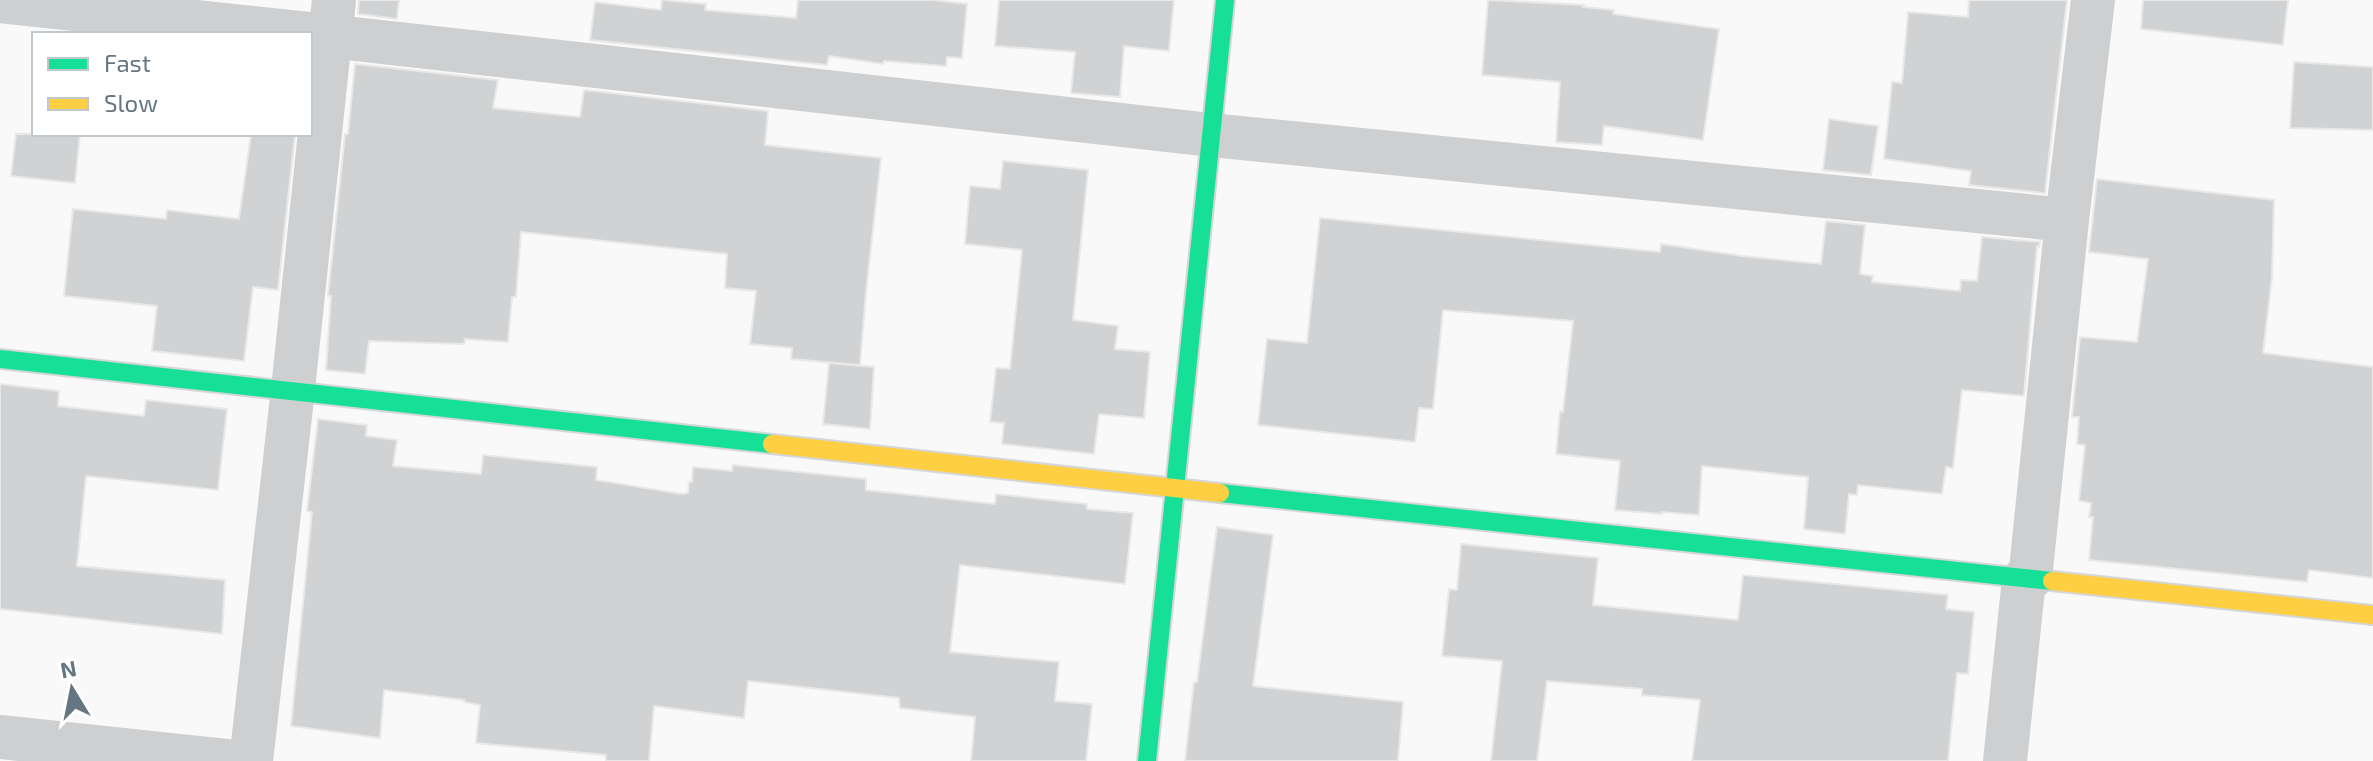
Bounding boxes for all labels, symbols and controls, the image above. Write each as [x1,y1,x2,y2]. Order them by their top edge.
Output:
legend [32,32,312,136]
text: Fast [104,48,151,77]
text: Slow [104,88,158,117]
north arrow [32,649,112,729]
text: N [58,654,78,683]

